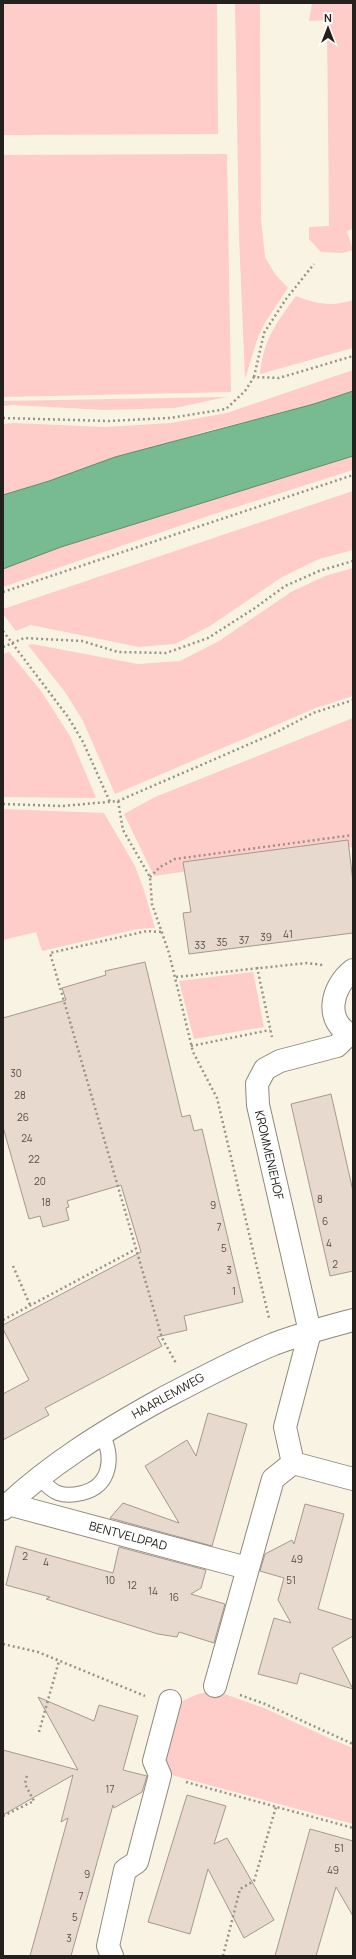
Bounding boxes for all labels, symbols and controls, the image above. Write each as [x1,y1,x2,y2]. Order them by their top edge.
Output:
north arrow [308,8,348,48]
text: N [324,10,332,25]
house number: 41 [283,927,293,941]
house number: 39 [260,930,272,944]
house number: 37 [239,933,249,947]
house number: 35 [216,935,228,949]
house number: 33 [194,938,206,952]
house number: 30 [10,1066,22,1080]
house number: 28 [14,1088,26,1102]
street label: KROMMENIEHOF [251,1109,288,1201]
house number: 26 [17,1110,29,1124]
house number: 24 [21,1131,33,1145]
house number: 22 [28,1152,40,1166]
house number: 20 [34,1174,46,1188]
house number: 8 [317,1192,323,1206]
house number: 18 [41,1195,51,1209]
house number: 9 [210,1198,216,1212]
house number: 6 [322,1214,328,1228]
house number: 7 [216,1220,222,1234]
house number: 4 [326,1236,332,1250]
house number: 5 [221,1241,227,1255]
house number: 2 [332,1257,338,1271]
house number: 3 [226,1263,232,1277]
house number: 1 [232,1284,236,1298]
street label: HAARLEMWEG [128,1368,208,1423]
street label: BENTVELDPAD [87,1517,169,1554]
house number: 2 [22,1549,28,1563]
house number: 49 [291,1552,303,1566]
house number: 4 [43,1555,49,1569]
house number: 10 [105,1573,115,1587]
house number: 51 [286,1573,296,1587]
house number: 12 [127,1578,137,1592]
house number: 14 [148,1584,158,1598]
house number: 16 [169,1590,179,1604]
house number: 17 [106,1782,114,1796]
house number: 51 [334,1841,344,1855]
house number: 49 [327,1863,339,1877]
house number: 9 [84,1867,90,1881]
house number: 7 [78,1889,84,1903]
house number: 5 [72,1910,78,1924]
house number: 3 [66,1931,72,1945]

